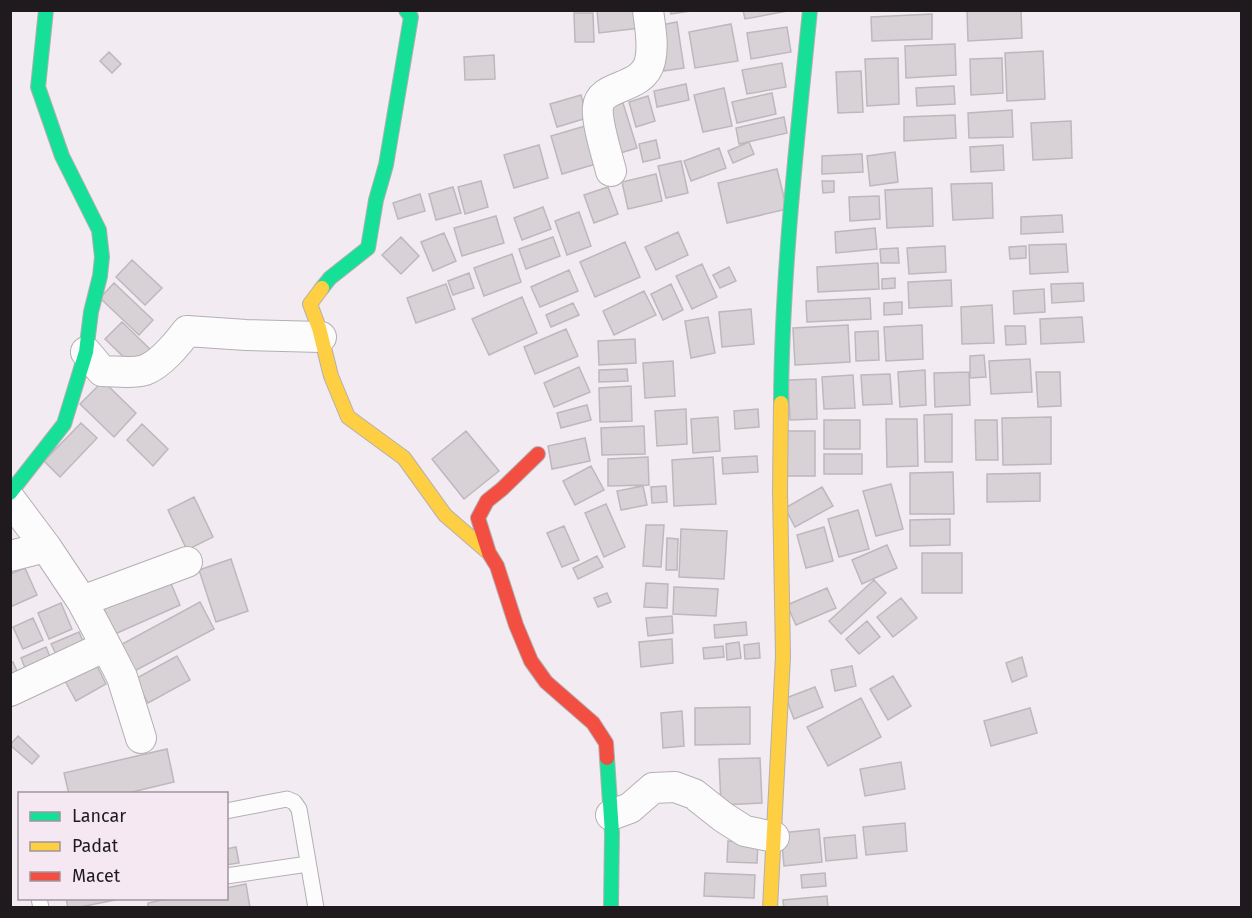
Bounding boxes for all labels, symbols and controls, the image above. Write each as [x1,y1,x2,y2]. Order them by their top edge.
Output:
legend [18,792,228,900]
text: Lancar [72,805,126,827]
text: Padat [72,835,119,857]
text: Macet [72,865,121,887]

